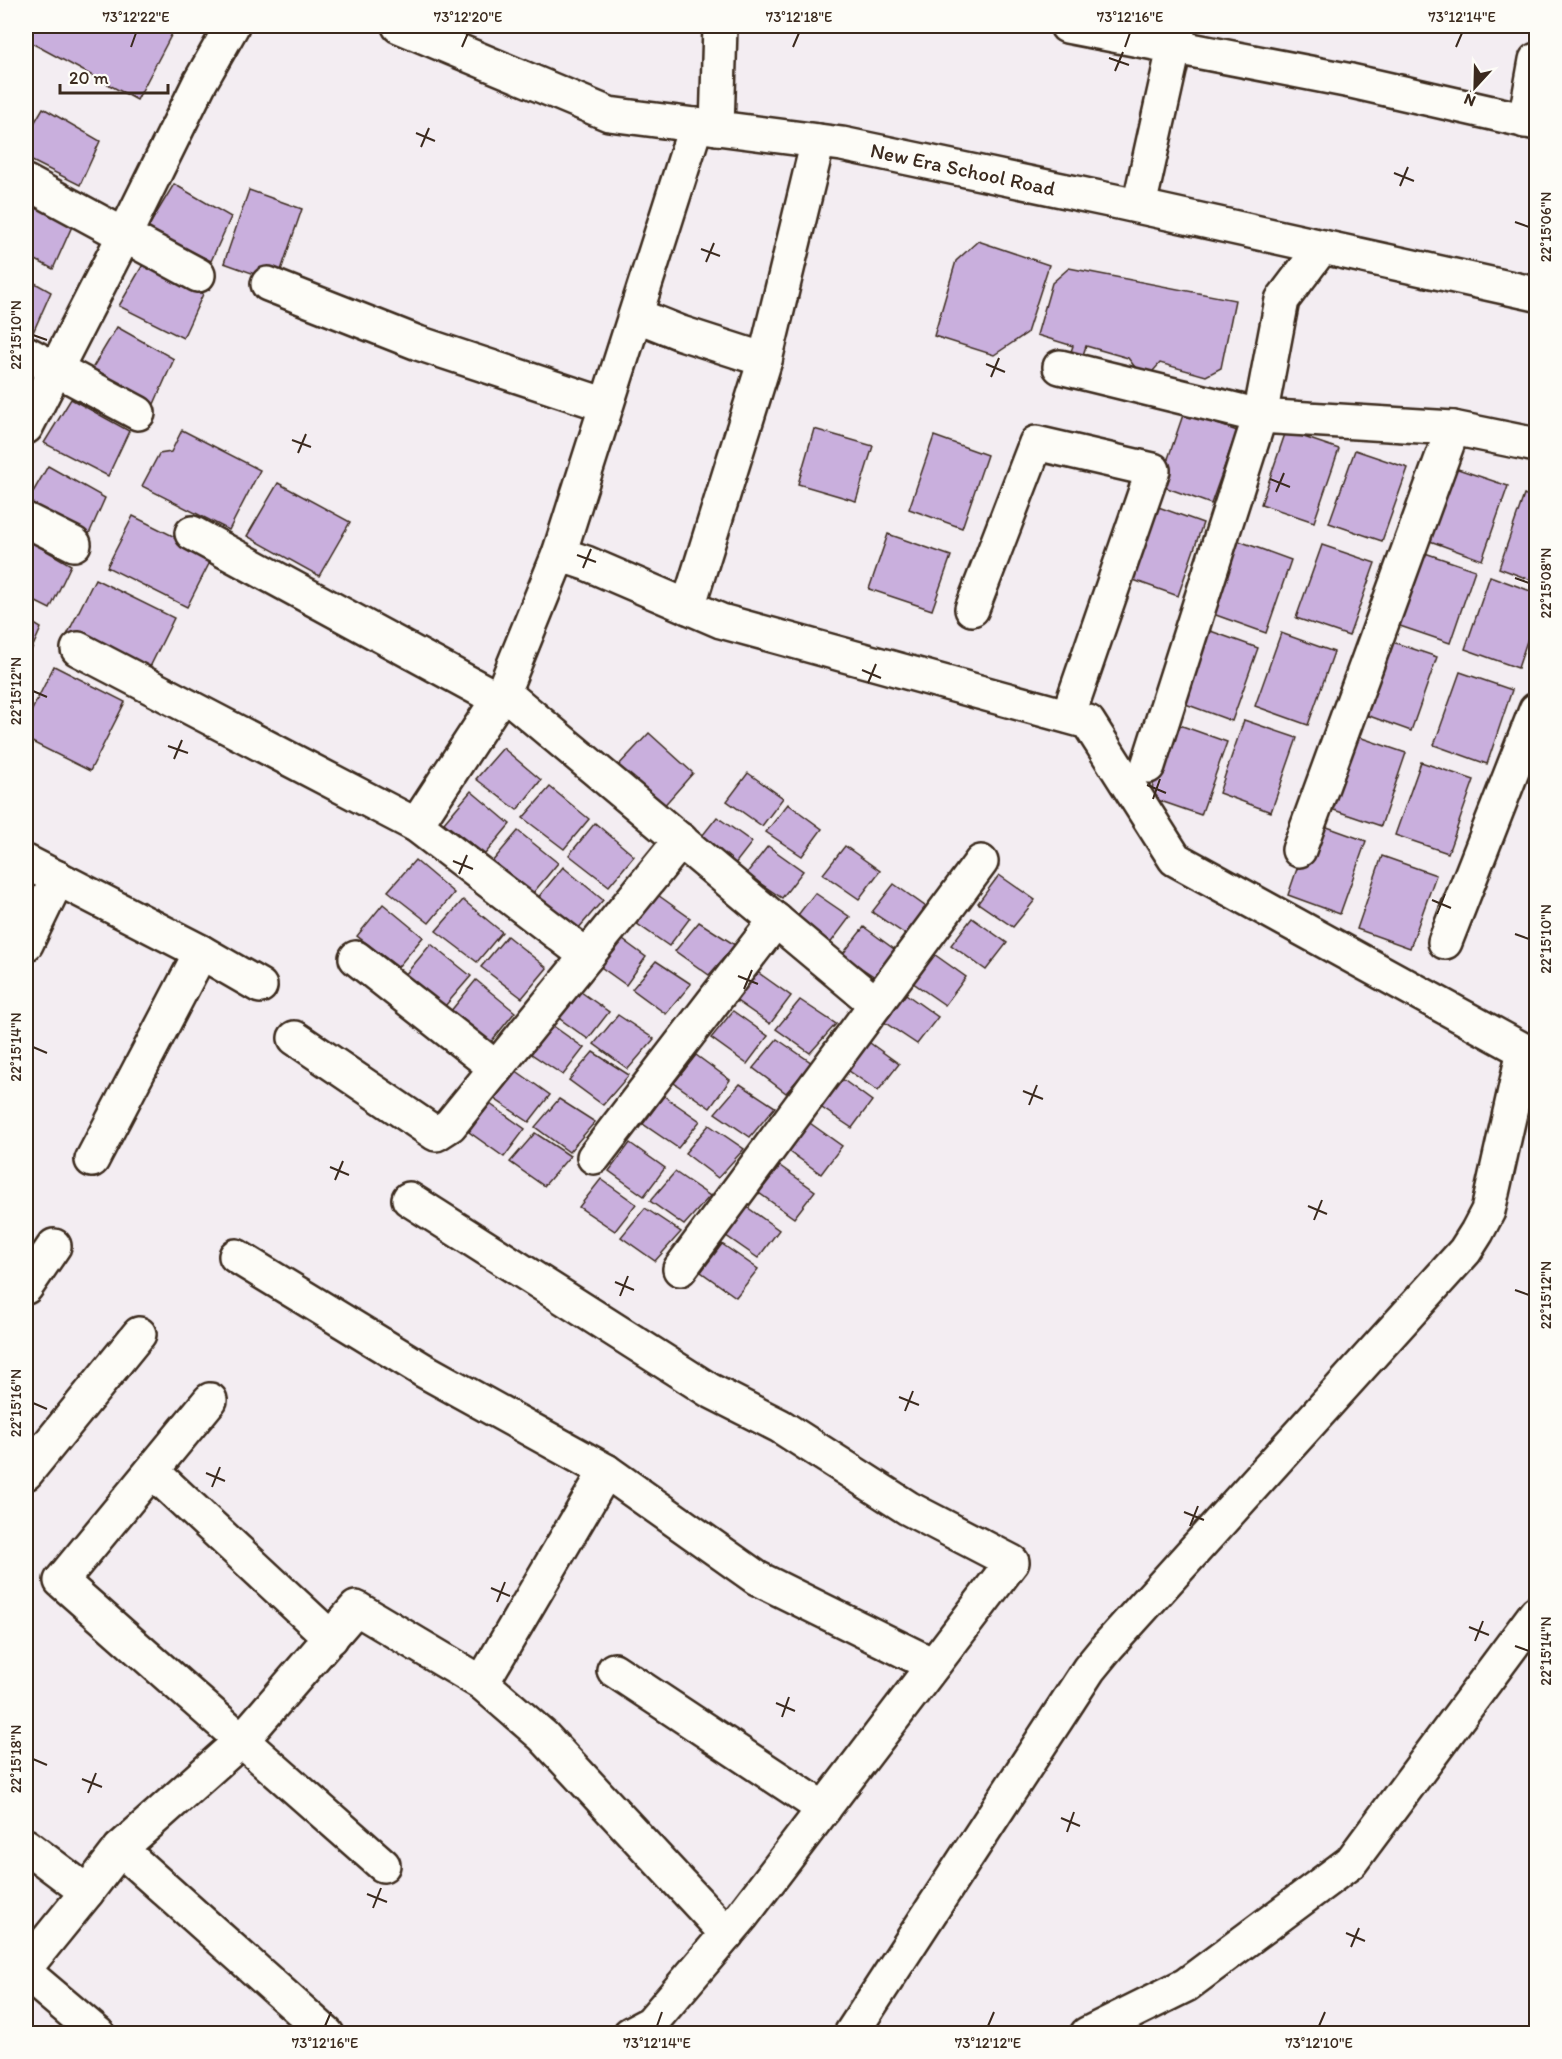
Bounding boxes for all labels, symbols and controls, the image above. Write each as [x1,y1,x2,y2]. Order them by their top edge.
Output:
text: 73°12'22"E [102,8,170,26]
text: 73°12'20"E [434,8,502,26]
text: 73°12'18"E [766,8,832,26]
text: 73°12'16"E [1097,8,1163,26]
text: 73°12'14"E [1428,8,1496,26]
scale bar [60,57,168,95]
north arrow [1445,57,1505,117]
text: 20 m [69,67,109,89]
text: N [1461,90,1478,111]
street label: New Era School Road [868,137,1058,201]
text: 22°15'06"N [1537,192,1555,262]
text: 22°15'10"N [7,300,25,370]
text: 22°15'08"N [1537,548,1555,618]
text: 22°15'12"N [7,657,25,725]
text: 22°15'10"N [1537,904,1555,974]
text: 22°15'14"N [7,1012,25,1082]
text: 22°15'12"N [1537,1261,1555,1329]
text: 22°15'16"N [7,1369,25,1437]
text: 22°15'14"N [1537,1616,1555,1686]
text: 22°15'18"N [7,1725,25,1793]
text: 73°12'16"E [292,2034,358,2052]
text: 73°12'14"E [623,2034,691,2052]
text: 73°12'12"E [955,2034,1021,2052]
text: 73°12'10"E [1285,2034,1353,2052]

